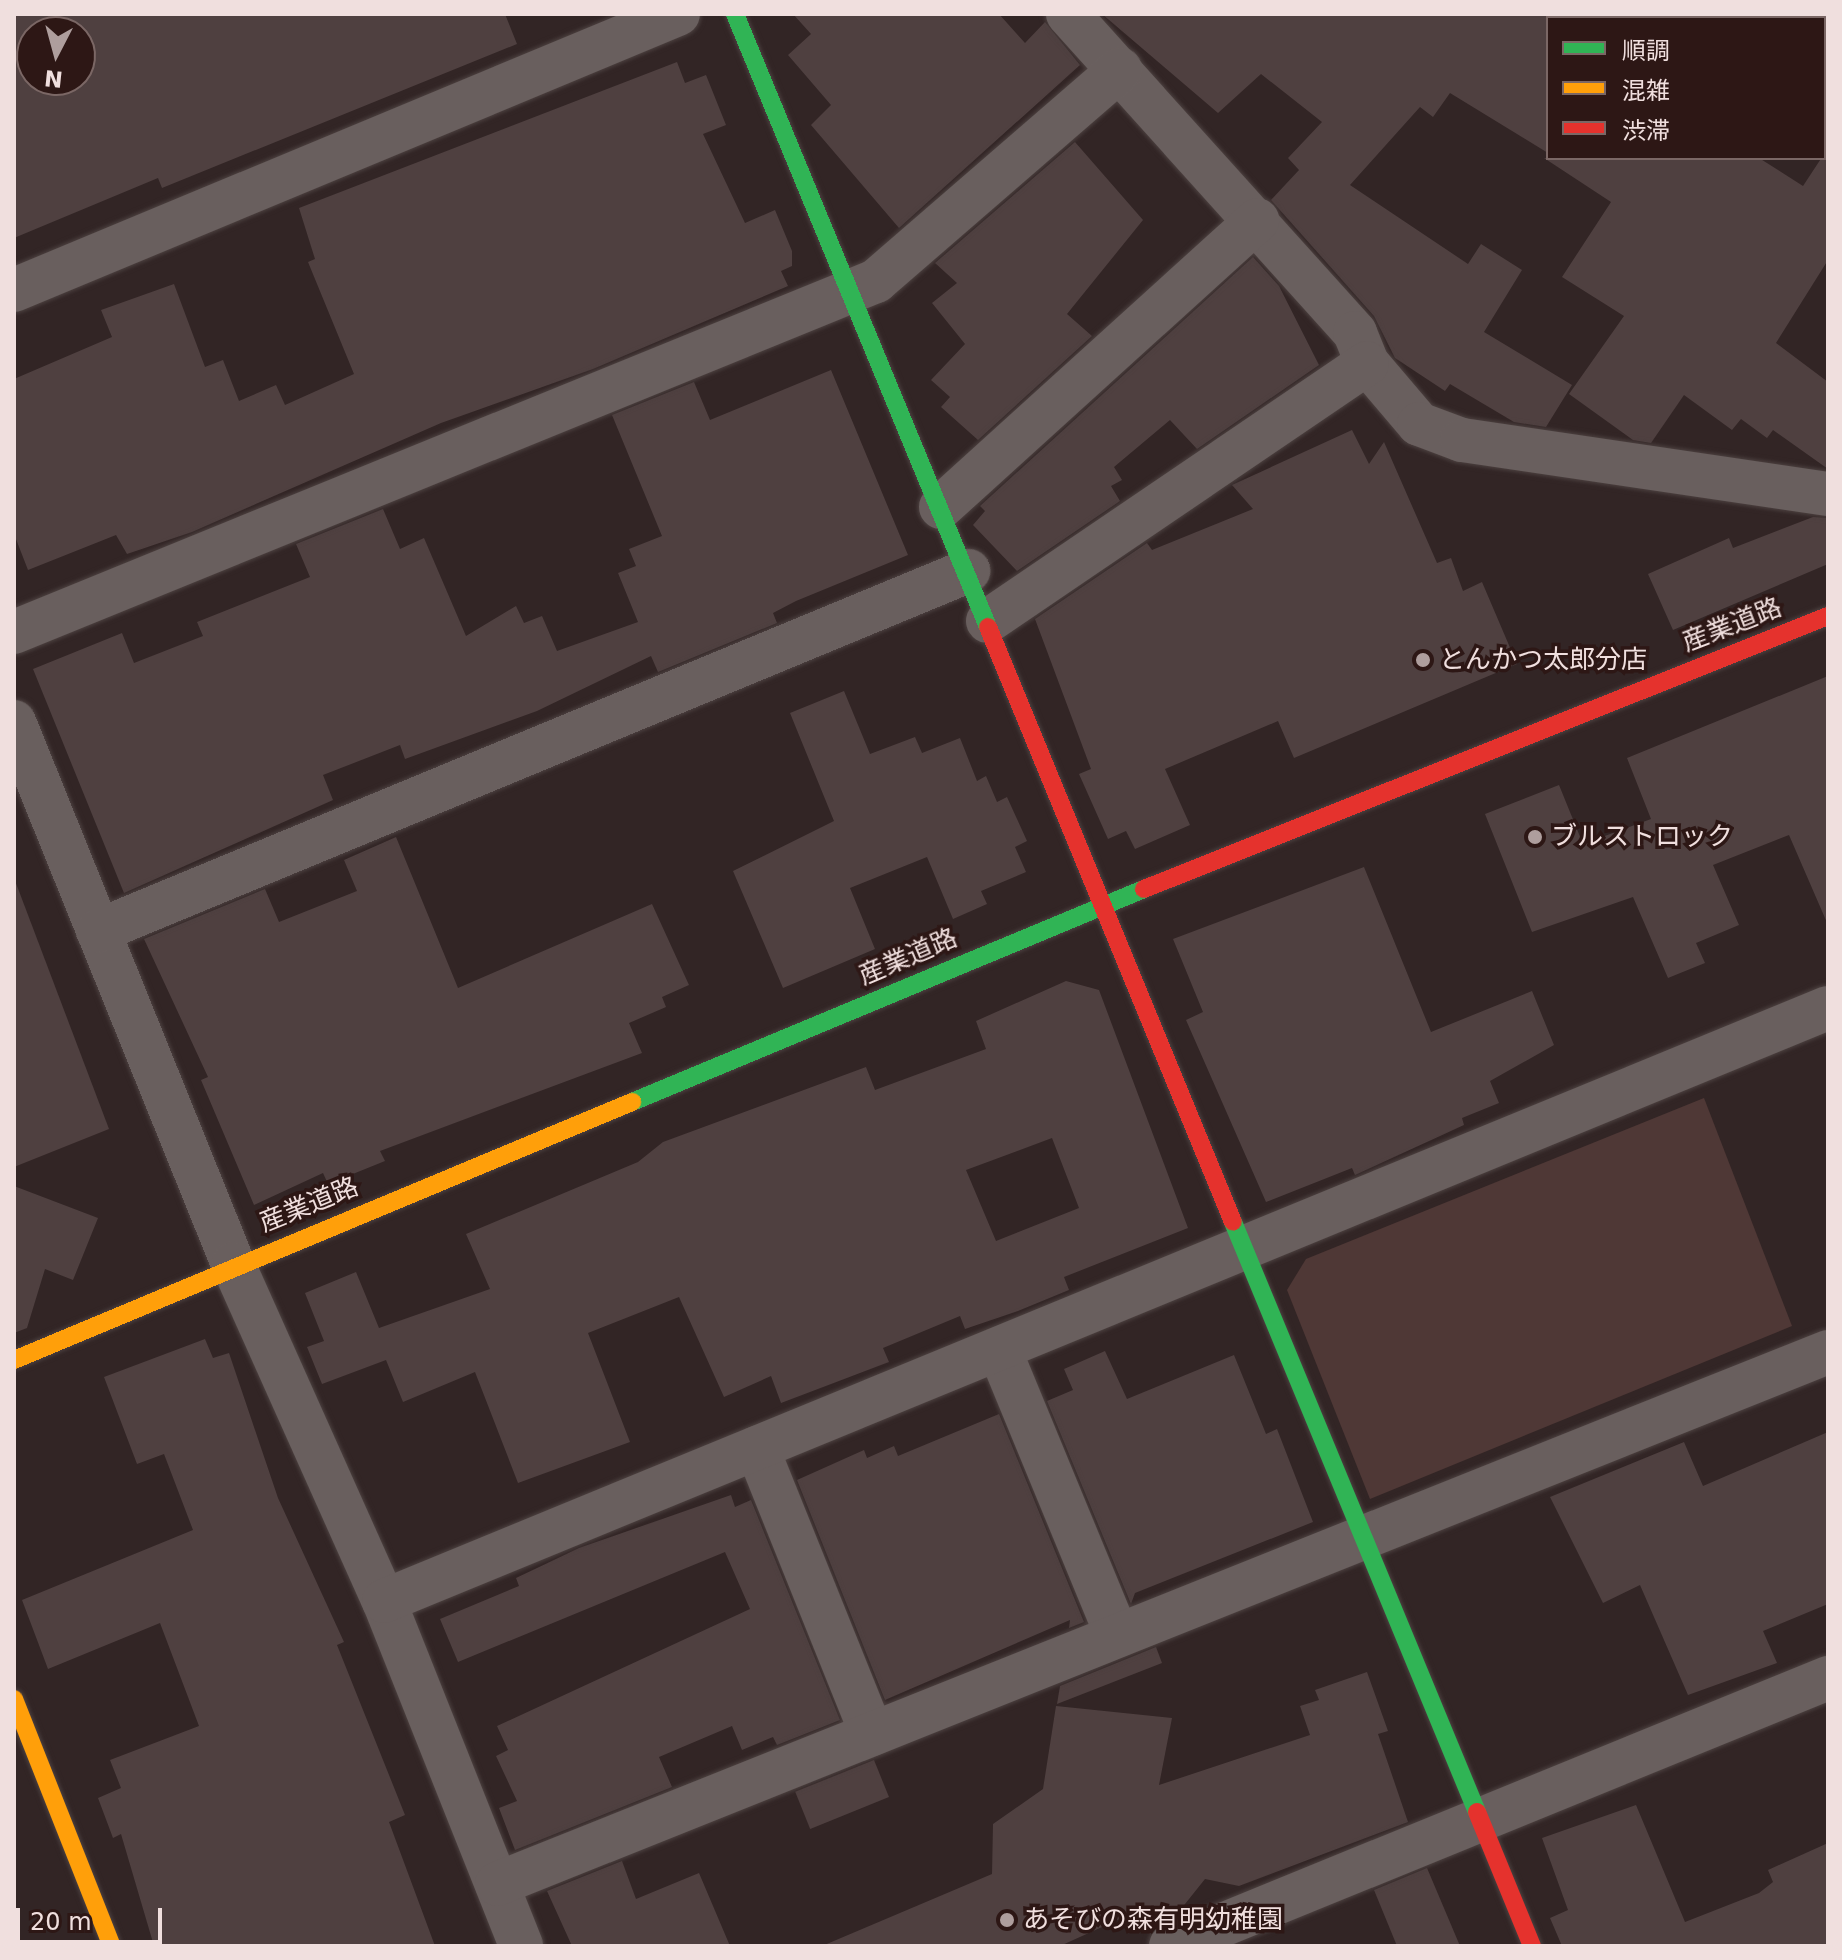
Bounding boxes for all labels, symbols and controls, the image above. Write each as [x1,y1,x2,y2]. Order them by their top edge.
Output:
north arrow [16,16,96,96]
legend [1546,16,1826,160]
text: 順調 [1622,37,1670,65]
text: N [43,65,64,92]
text: 混雑 [1622,77,1670,105]
text: 渋滞 [1622,117,1670,145]
street label: 産業道路 [1678,592,1786,658]
place label: とんかつ太郎分店 [1439,644,1647,676]
marker: とんかつ太郎分店 [1414,651,1432,669]
place label: ブルストロック [1551,821,1733,853]
marker: ブルストロック [1526,828,1544,846]
street label: 産業道路 [854,922,962,992]
street label: 産業道路 [255,1171,363,1239]
scale bar [20,1892,166,1942]
place label: あそびの森有明幼稚園 [1023,1904,1283,1936]
text: 20 m [30,1908,92,1936]
marker: あそびの森有明幼稚園 [998,1911,1016,1929]

